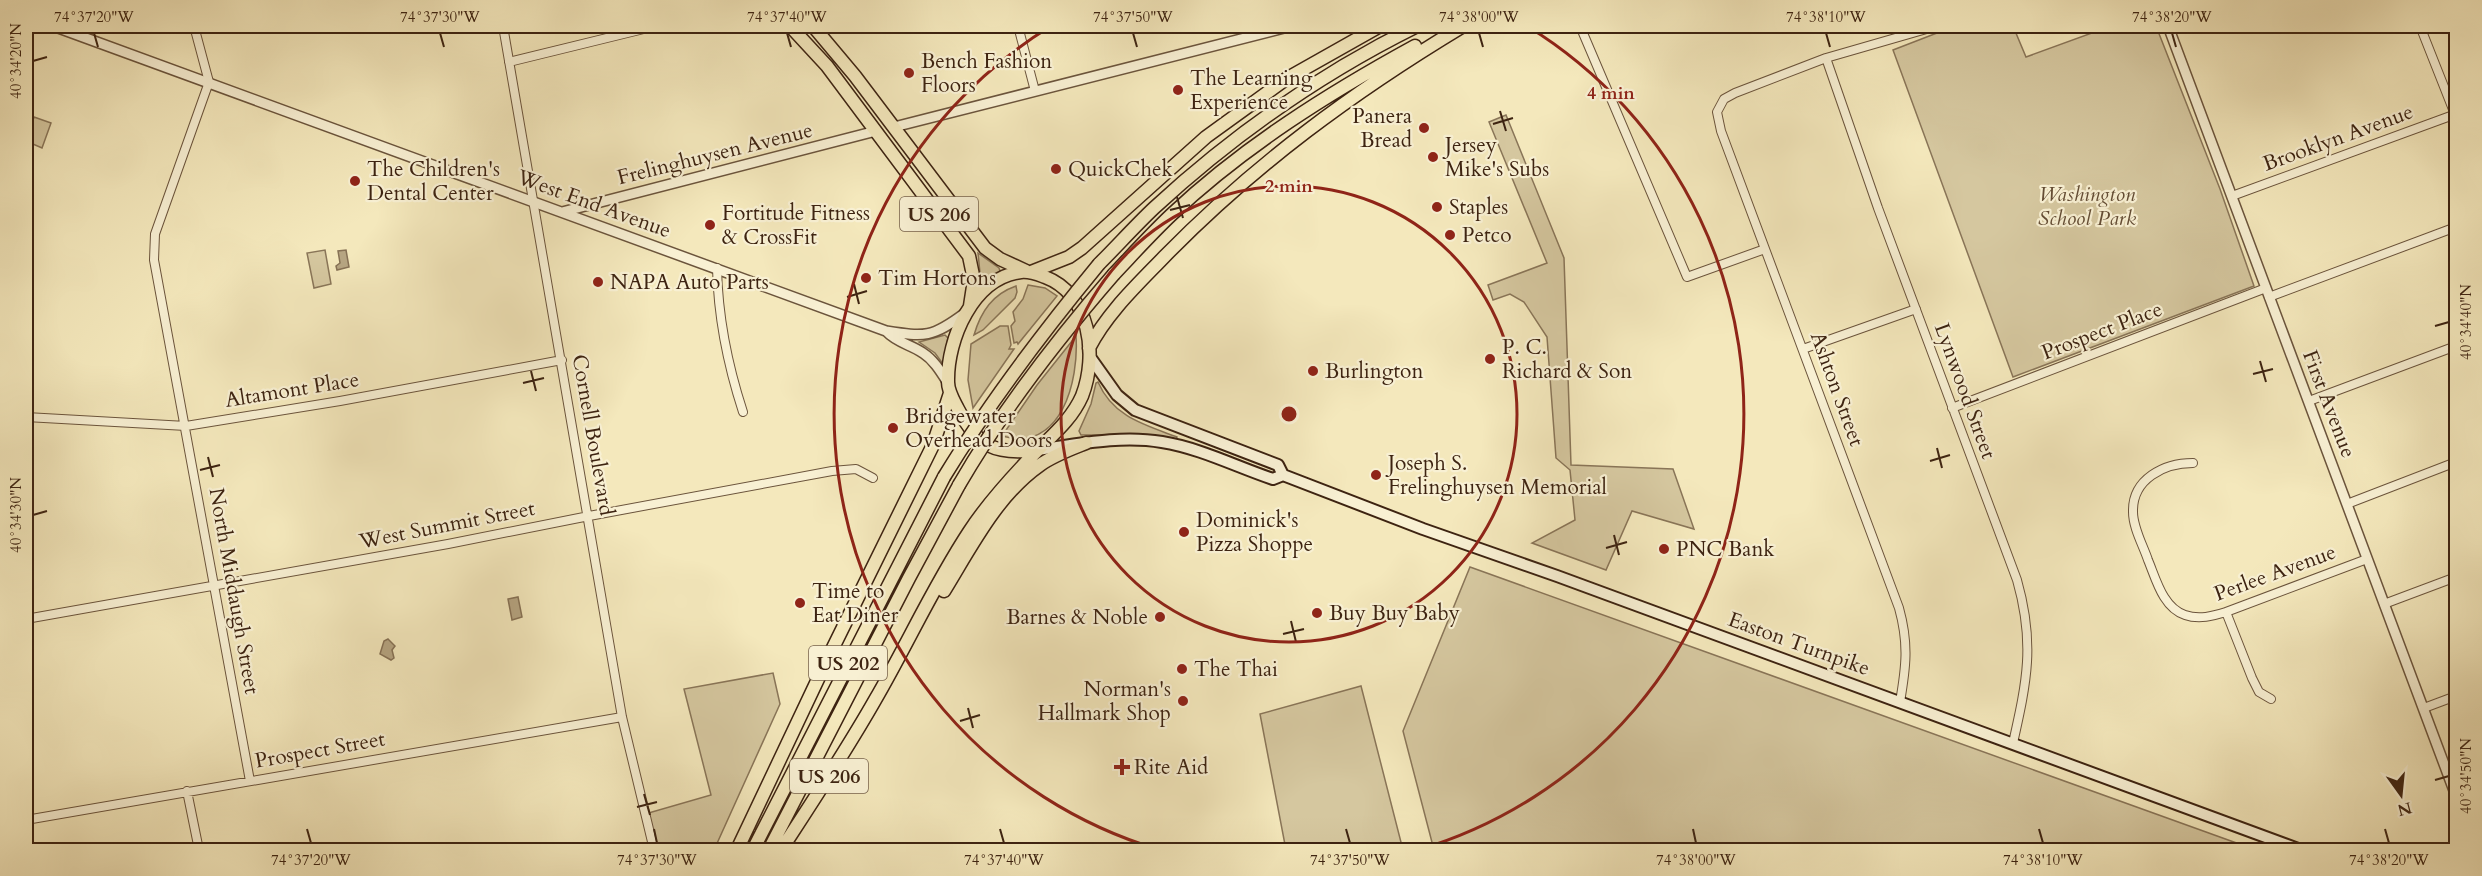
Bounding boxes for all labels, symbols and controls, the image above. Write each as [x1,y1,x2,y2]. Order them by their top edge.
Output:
text: 74°37'20"W [54,7,134,27]
text: 74°37'30"W [400,7,480,27]
text: 74°37'40"W [747,7,827,27]
text: 74°37'50"W [1093,7,1173,27]
text: 74°38'00"W [1439,7,1519,27]
text: 74°38'10"W [1786,7,1866,27]
text: 74°38'20"W [2132,7,2212,27]
text: 40°34'20"N [6,23,26,99]
place label: Bench Fashion Floors [921,47,1052,100]
place label: The Learning Experience [1190,64,1313,117]
marker: Bench Fashion Floors [902,66,916,80]
text: 4 min [1587,81,1635,106]
marker: The Learning Experience [1171,83,1185,97]
street label: Brooklyn Avenue [2259,97,2417,179]
place label: Panera Bread [1352,102,1412,155]
street label: Frelinghuysen Avenue [614,116,816,192]
marker: Panera Bread [1417,121,1431,135]
place label: Jersey Mike's Subs [1442,131,1549,184]
marker: Jersey Mike's Subs [1426,150,1440,164]
place label: The Children's Dental Center [367,155,500,208]
place label: QuickChek [1068,155,1173,184]
street label: West End Avenue [512,162,675,245]
marker: QuickChek [1049,162,1063,176]
marker: The Children's Dental Center [348,174,362,188]
text: 2 min [1265,174,1313,199]
park label: Washington School Park [2038,180,2137,233]
place label: Staples [1449,193,1508,222]
road number: US 206 [900,197,978,231]
place label: Fortitude Fitness & CrossFit [722,199,870,252]
marker: Staples [1430,200,1444,214]
marker: Fortitude Fitness & CrossFit [703,218,717,232]
place label: Petco [1462,221,1512,250]
marker: Petco [1443,228,1457,242]
place label: Tim Hortons [878,264,996,293]
place label: NAPA Auto Parts [610,268,769,297]
marker: Tim Hortons [859,271,873,285]
marker: NAPA Auto Parts [591,275,605,289]
text: 40°34'40"N [2456,284,2476,360]
street label: Prospect Place [2038,295,2166,367]
street label: Lynwood Street [1927,319,2003,463]
street label: Ashton Street [1803,328,1871,450]
place label: P. C. Richard & Son [1502,333,1632,386]
street label: First Avenue [2295,346,2363,462]
street label: Cornell Boulevard [565,352,621,518]
marker: P. C. Richard & Son [1483,352,1497,366]
place label: Burlington [1325,357,1423,386]
marker: Burlington [1306,364,1320,378]
street label: Altamont Place [223,365,361,415]
place label: Bridgewater Overhead Doors [905,402,1052,455]
centre of rings [1279,404,1299,424]
marker: Bridgewater Overhead Doors [886,421,900,435]
place label: Joseph S. Frelinghuysen Memorial [1385,449,1607,502]
marker: Joseph S. Frelinghuysen Memorial [1369,468,1383,482]
text: 40°34'30"N [6,477,26,553]
street label: North Middaugh Street [202,486,266,697]
street label: West Summit Street [356,494,538,556]
place label: Dominick's Pizza Shoppe [1196,506,1313,559]
marker: Dominick's Pizza Shoppe [1177,525,1191,539]
place label: PNC Bank [1676,535,1775,564]
street label: Perlee Avenue [2210,538,2340,608]
marker: PNC Bank [1657,542,1671,556]
place label: Time to Eat Diner [812,577,899,630]
marker: Time to Eat Diner [793,596,807,610]
place label: Buy Buy Baby [1329,599,1460,628]
place label: Barnes & Noble [1006,603,1148,632]
street label: Easton Turnpike [1724,605,1874,683]
marker: Buy Buy Baby [1310,606,1324,620]
marker: Barnes & Noble [1153,610,1167,624]
road number: US 202 [809,646,887,680]
place label: The Thai [1194,655,1278,684]
marker: The Thai [1175,662,1189,676]
place label: Norman's Hallmark Shop [1038,675,1171,728]
marker: Norman's Hallmark Shop [1176,694,1190,708]
street label: Prospect Street [253,724,388,776]
text: 40°34'50"N [2456,738,2476,814]
place label: Rite Aid [1134,753,1208,782]
road number: US 206 [790,759,868,793]
marker: Rite Aid [1115,760,1129,774]
north arrow [2371,765,2431,825]
text: N [2395,796,2414,821]
text: 74°37'20"W [271,850,351,870]
text: 74°37'30"W [617,850,697,870]
text: 74°37'40"W [964,850,1044,870]
text: 74°37'50"W [1310,850,1390,870]
text: 74°38'00"W [1656,850,1736,870]
text: 74°38'10"W [2003,850,2083,870]
text: 74°38'20"W [2349,850,2429,870]

